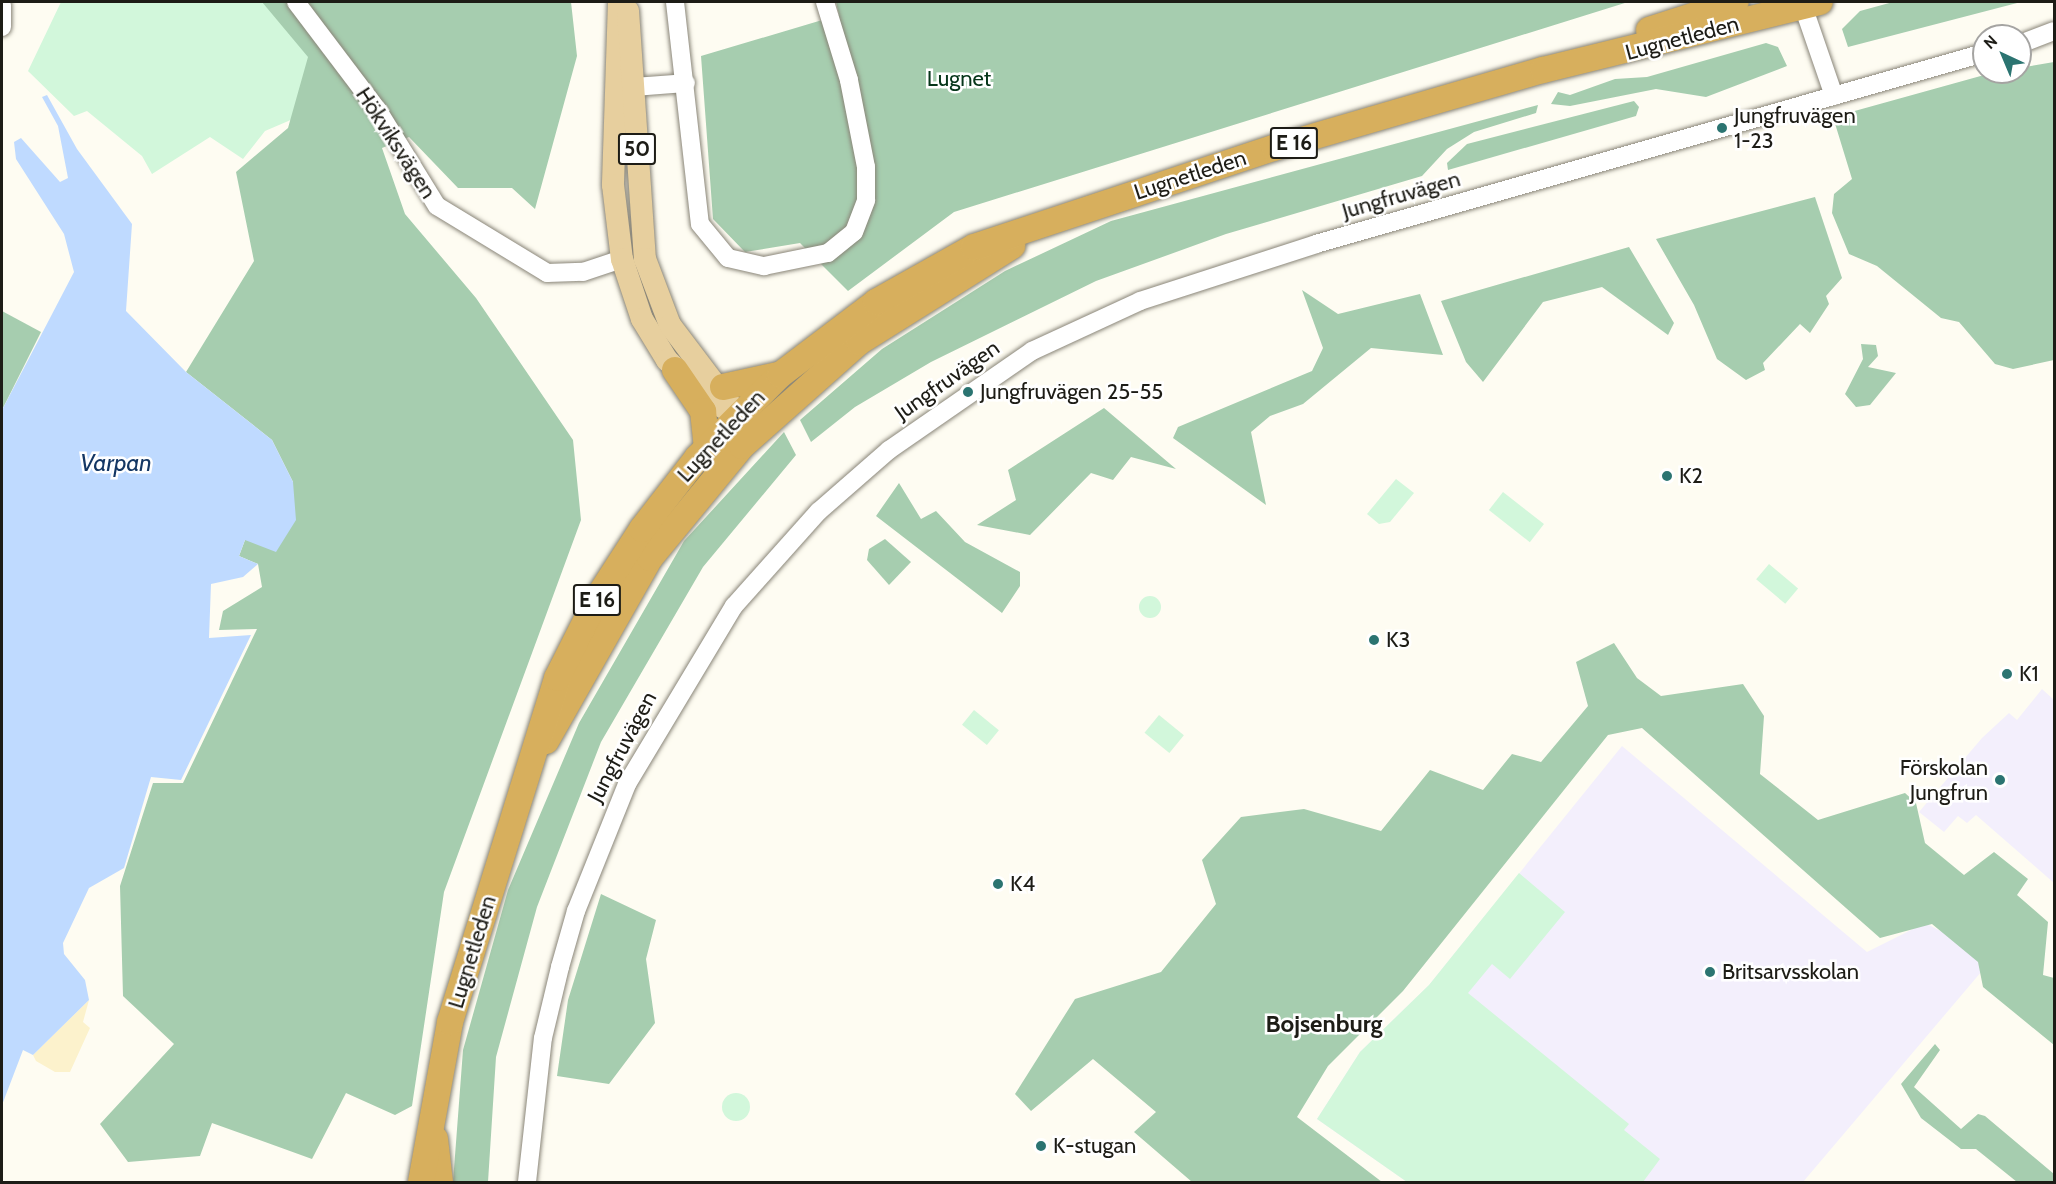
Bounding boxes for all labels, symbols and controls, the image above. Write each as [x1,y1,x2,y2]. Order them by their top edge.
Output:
street label: Lugnetleden [1622,10,1742,66]
north arrow [1972,24,2032,84]
text: N [1980,31,2001,53]
park label: Lugnet [927,66,991,92]
street label: Hökviksvägen [350,82,442,204]
place label: Jungfruvägen 1-23 [1734,102,1856,154]
marker: Jungfruvägen 1-23 [1715,121,1729,135]
road number: E 16 [1268,125,1320,161]
road number: 50 [618,131,656,167]
street label: Lugnetleden [1131,144,1249,206]
street label: Jungfruvägen [1339,166,1463,224]
street label: Jungfruvägen [890,334,1004,426]
place label: Jungfruvägen 25-55 [980,379,1163,405]
street label: Lugnetleden [672,384,770,488]
marker: Jungfruvägen 25-55 [961,385,975,399]
water label: Varpan [80,449,152,477]
place label: K2 [1679,463,1703,489]
marker: K2 [1660,469,1674,483]
road number: E 16 [572,582,622,618]
place label: K3 [1386,627,1410,653]
marker: K3 [1367,633,1381,647]
place label: K1 [2019,661,2039,687]
marker: K1 [2000,667,2014,681]
street label: Jungfruvägen [582,687,662,807]
place label: Förskolan Jungfrun [1900,754,1988,806]
marker: Förskolan Jungfrun [1993,773,2007,787]
place label: K4 [1010,871,1035,897]
marker: K4 [991,877,1005,891]
street label: Lugnetleden [442,892,502,1012]
place label: Britsarvsskolan [1722,959,1859,985]
marker: Britsarvsskolan [1703,965,1717,979]
district label: Bojsenburg [1265,1010,1383,1038]
place label: K-stugan [1053,1133,1136,1159]
marker: K-stugan [1034,1139,1048,1153]

